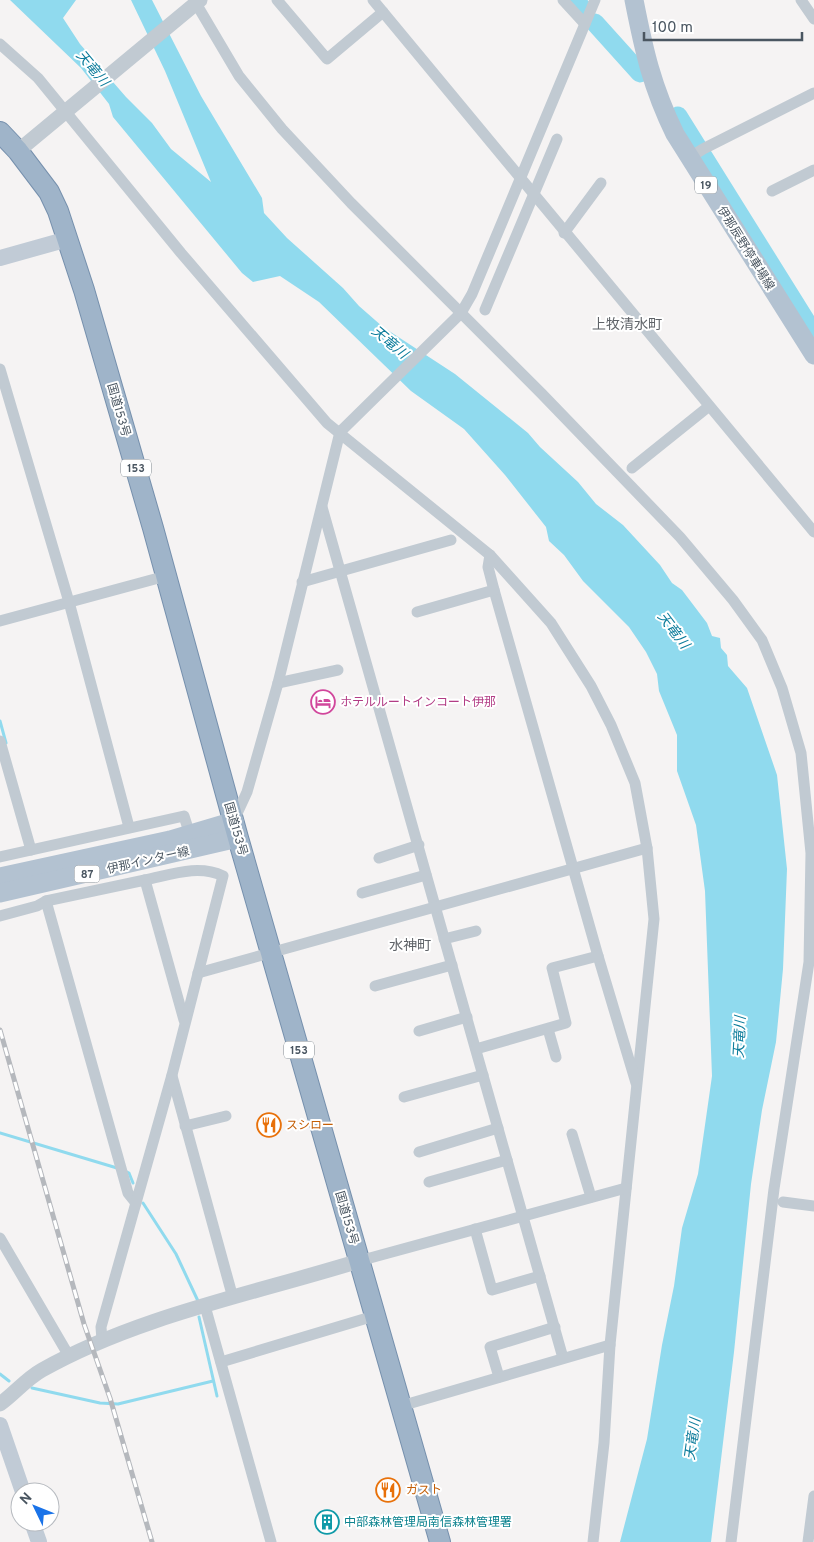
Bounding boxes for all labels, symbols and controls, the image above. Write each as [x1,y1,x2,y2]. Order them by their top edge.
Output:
scale bar [644,10,802,42]
text: 100 m [652,19,693,38]
water label: 天竜川 [72,47,113,92]
road number: 19 [695,176,717,194]
street label: 伊那辰野停車場線 [713,204,777,293]
district label: 上牧清水町 [592,316,662,334]
water label: 天竜川 [367,323,412,364]
street label: 国道153号 [103,382,133,439]
road number: 153 [121,459,151,476]
water label: 天竜川 [653,609,693,654]
hotel icon: ホテルルートインコート伊那 [310,689,336,715]
place label: ホテルルートインコート伊那 [340,695,496,711]
street label: 国道153号 [220,801,250,858]
street label: 伊那インター線 [105,844,191,878]
road number: 87 [74,866,100,882]
district label: 水神町 [389,938,431,955]
water label: 天竜川 [731,1014,750,1058]
road number: 153 [284,1042,314,1058]
restaurant icon: スシロー [256,1112,282,1138]
place label: スシロー [286,1118,334,1134]
street label: 国道153号 [331,1190,361,1247]
water label: 天竜川 [682,1415,705,1461]
restaurant icon: ガスト [375,1477,401,1503]
north arrow [10,1482,60,1532]
place label: ガスト [406,1483,442,1499]
text: N [17,1490,36,1509]
building icon: 中部森林管理局南信森林管理署 [314,1509,340,1535]
place label: 中部森林管理局南信森林管理署 [344,1515,512,1531]

